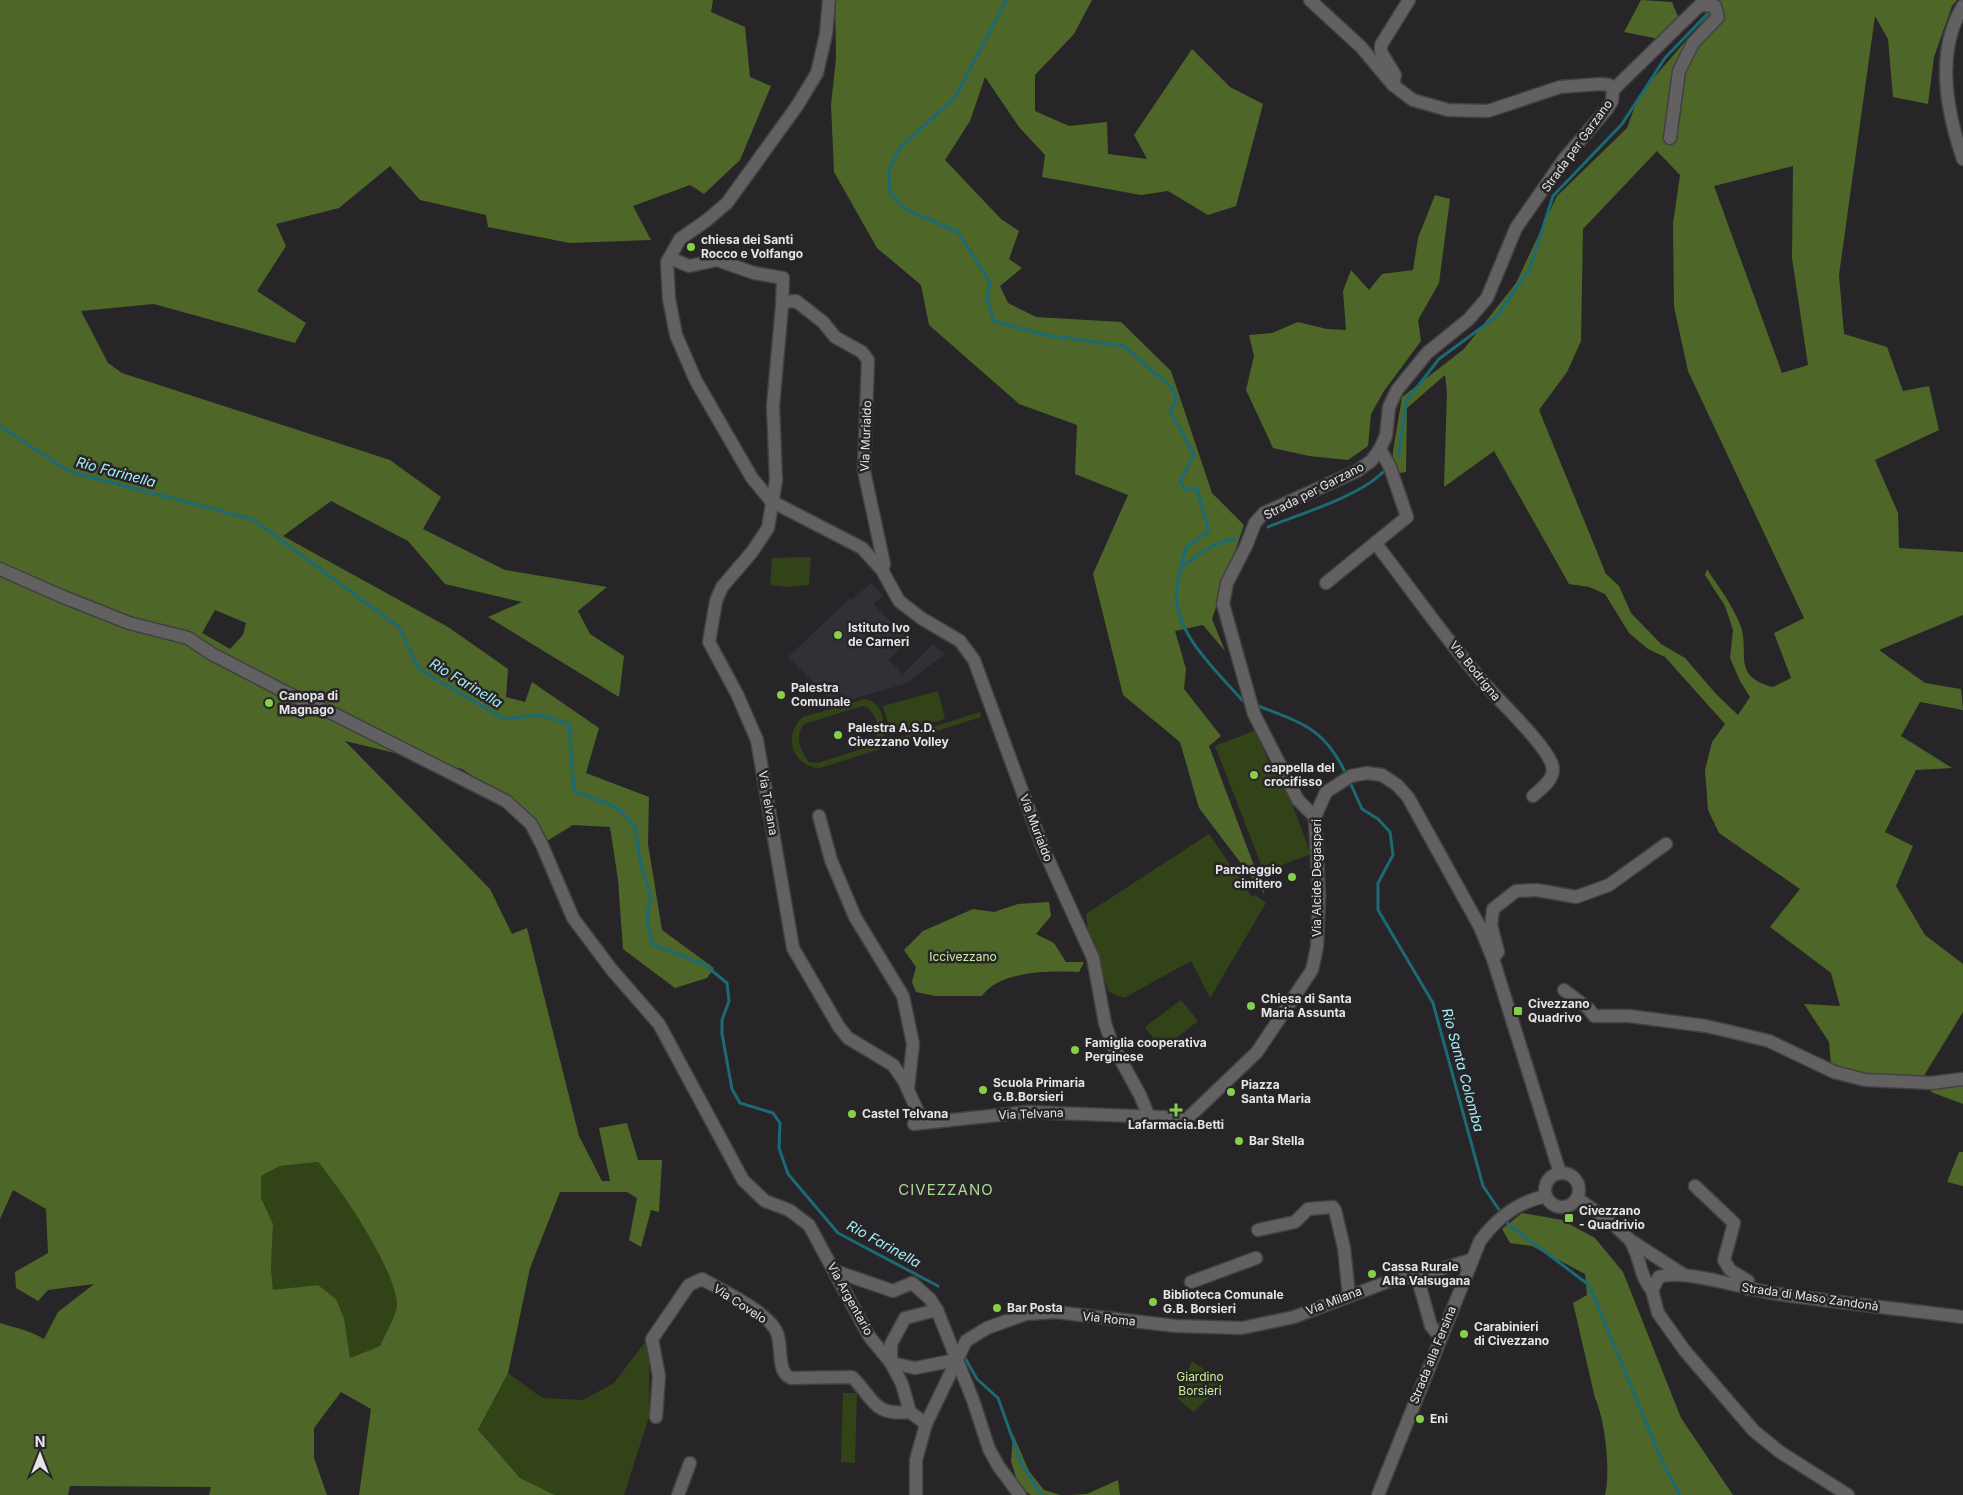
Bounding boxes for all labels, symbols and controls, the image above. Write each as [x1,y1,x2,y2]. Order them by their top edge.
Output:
street label: Strada per Garzano [1538,97,1615,195]
place label: chiesa dei Santi Rocco e Volfango [701,232,803,261]
marker: chiesa dei Santi Rocco e Volfango [685,241,697,253]
street label: Via Murialdo [857,400,874,472]
water label: Rio Farinella [74,453,158,490]
street label: Strada per Garzano [1261,459,1366,522]
place label: Istituto Ivo de Carneri [848,620,910,649]
marker: Istituto Ivo de Carneri [832,629,844,641]
street label: Via Bodrigna [1447,638,1504,704]
water label: Rio Farinella [427,654,506,711]
place label: Palestra Comunale [791,680,851,709]
place label: Canopa di Magnago [279,688,338,717]
marker: Palestra Comunale [775,689,787,701]
marker: Canopa di Magnago [263,697,275,709]
place label: Palestra A.S.D. Civezzano Volley [848,720,949,749]
marker: Palestra A.S.D. Civezzano Volley [832,729,844,741]
place label: cappella del crocifisso [1264,760,1335,789]
street label: Via Telvana [755,769,782,836]
marker: cappella del crocifisso [1248,769,1260,781]
street label: Via Murialdo [1017,792,1056,864]
street label: Via Alcide Degasperi [1309,819,1324,937]
place label: Parcheggio cimitero [1215,862,1282,891]
marker: Parcheggio cimitero [1286,871,1298,883]
park label: Iccivezzano [929,949,997,964]
place label: Chiesa di Santa Maria Assunta [1261,991,1352,1020]
place label: Civezzano Quadrivo [1528,996,1590,1025]
marker: Chiesa di Santa Maria Assunta [1245,1000,1257,1012]
marker: Civezzano Quadrivo [1512,1005,1524,1017]
water label: Rio Santa Colomba [1439,1006,1488,1134]
place label: Famiglia cooperativa Perginese [1085,1035,1207,1064]
marker: Famiglia cooperativa Perginese [1069,1044,1081,1056]
place label: Scuola Primaria G.B.Borsieri [993,1075,1085,1104]
place label: Piazza Santa Maria [1241,1077,1311,1106]
marker: Scuola Primaria G.B.Borsieri [977,1084,989,1096]
marker: Piazza Santa Maria [1225,1086,1237,1098]
marker: Lafarmacia.Betti [1170,1104,1182,1116]
street label: Via Telvana [998,1105,1064,1122]
place label: Castel Telvana [862,1106,948,1121]
marker: Castel Telvana [846,1108,858,1120]
place label: Lafarmacia.Betti [1128,1117,1224,1132]
place label: Bar Stella [1249,1133,1304,1148]
marker: Bar Stella [1233,1135,1245,1147]
district label: CIVEZZANO [898,1180,994,1199]
place label: Civezzano - Quadrivio [1579,1203,1645,1232]
marker: Civezzano - Quadrivio [1563,1212,1575,1224]
water label: Rio Farinella [844,1216,924,1271]
place label: Cassa Rurale Alta Valsugana [1382,1259,1470,1288]
street label: Via Argentario [824,1260,877,1338]
marker: Cassa Rurale Alta Valsugana [1366,1268,1378,1280]
street label: Strada di Maso Zandonà [1741,1279,1880,1314]
street label: Via Covelo [711,1281,770,1326]
street label: Via Milana [1304,1283,1364,1318]
place label: Biblioteca Comunale G.B. Borsieri [1163,1287,1284,1316]
marker: Biblioteca Comunale G.B. Borsieri [1147,1296,1159,1308]
place label: Bar Posta [1007,1300,1063,1315]
marker: Bar Posta [991,1302,1003,1314]
street label: Strada alla Fersina [1406,1304,1459,1406]
street label: Via Roma [1082,1308,1136,1329]
place label: Carabinieri di Civezzano [1474,1319,1549,1348]
marker: Carabinieri di Civezzano [1458,1328,1470,1340]
park label: Giardino Borsieri [1176,1369,1224,1398]
place label: Eni [1430,1411,1448,1426]
marker: Eni [1414,1413,1426,1425]
north arrow [15,1430,65,1480]
text: N [35,1433,45,1450]

